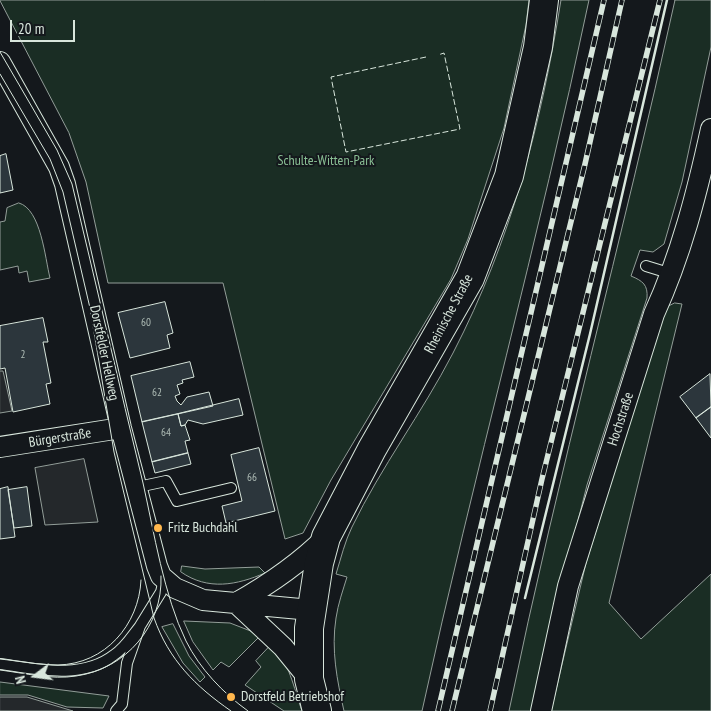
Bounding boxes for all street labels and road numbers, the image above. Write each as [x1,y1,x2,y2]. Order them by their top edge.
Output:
street label: Rheinische Straße [421,271,477,357]
street label: Dorstfelder Hellweg [86,304,122,402]
street label: Hochstraße [604,390,638,448]
street label: Bürgerstraße [28,425,92,451]

